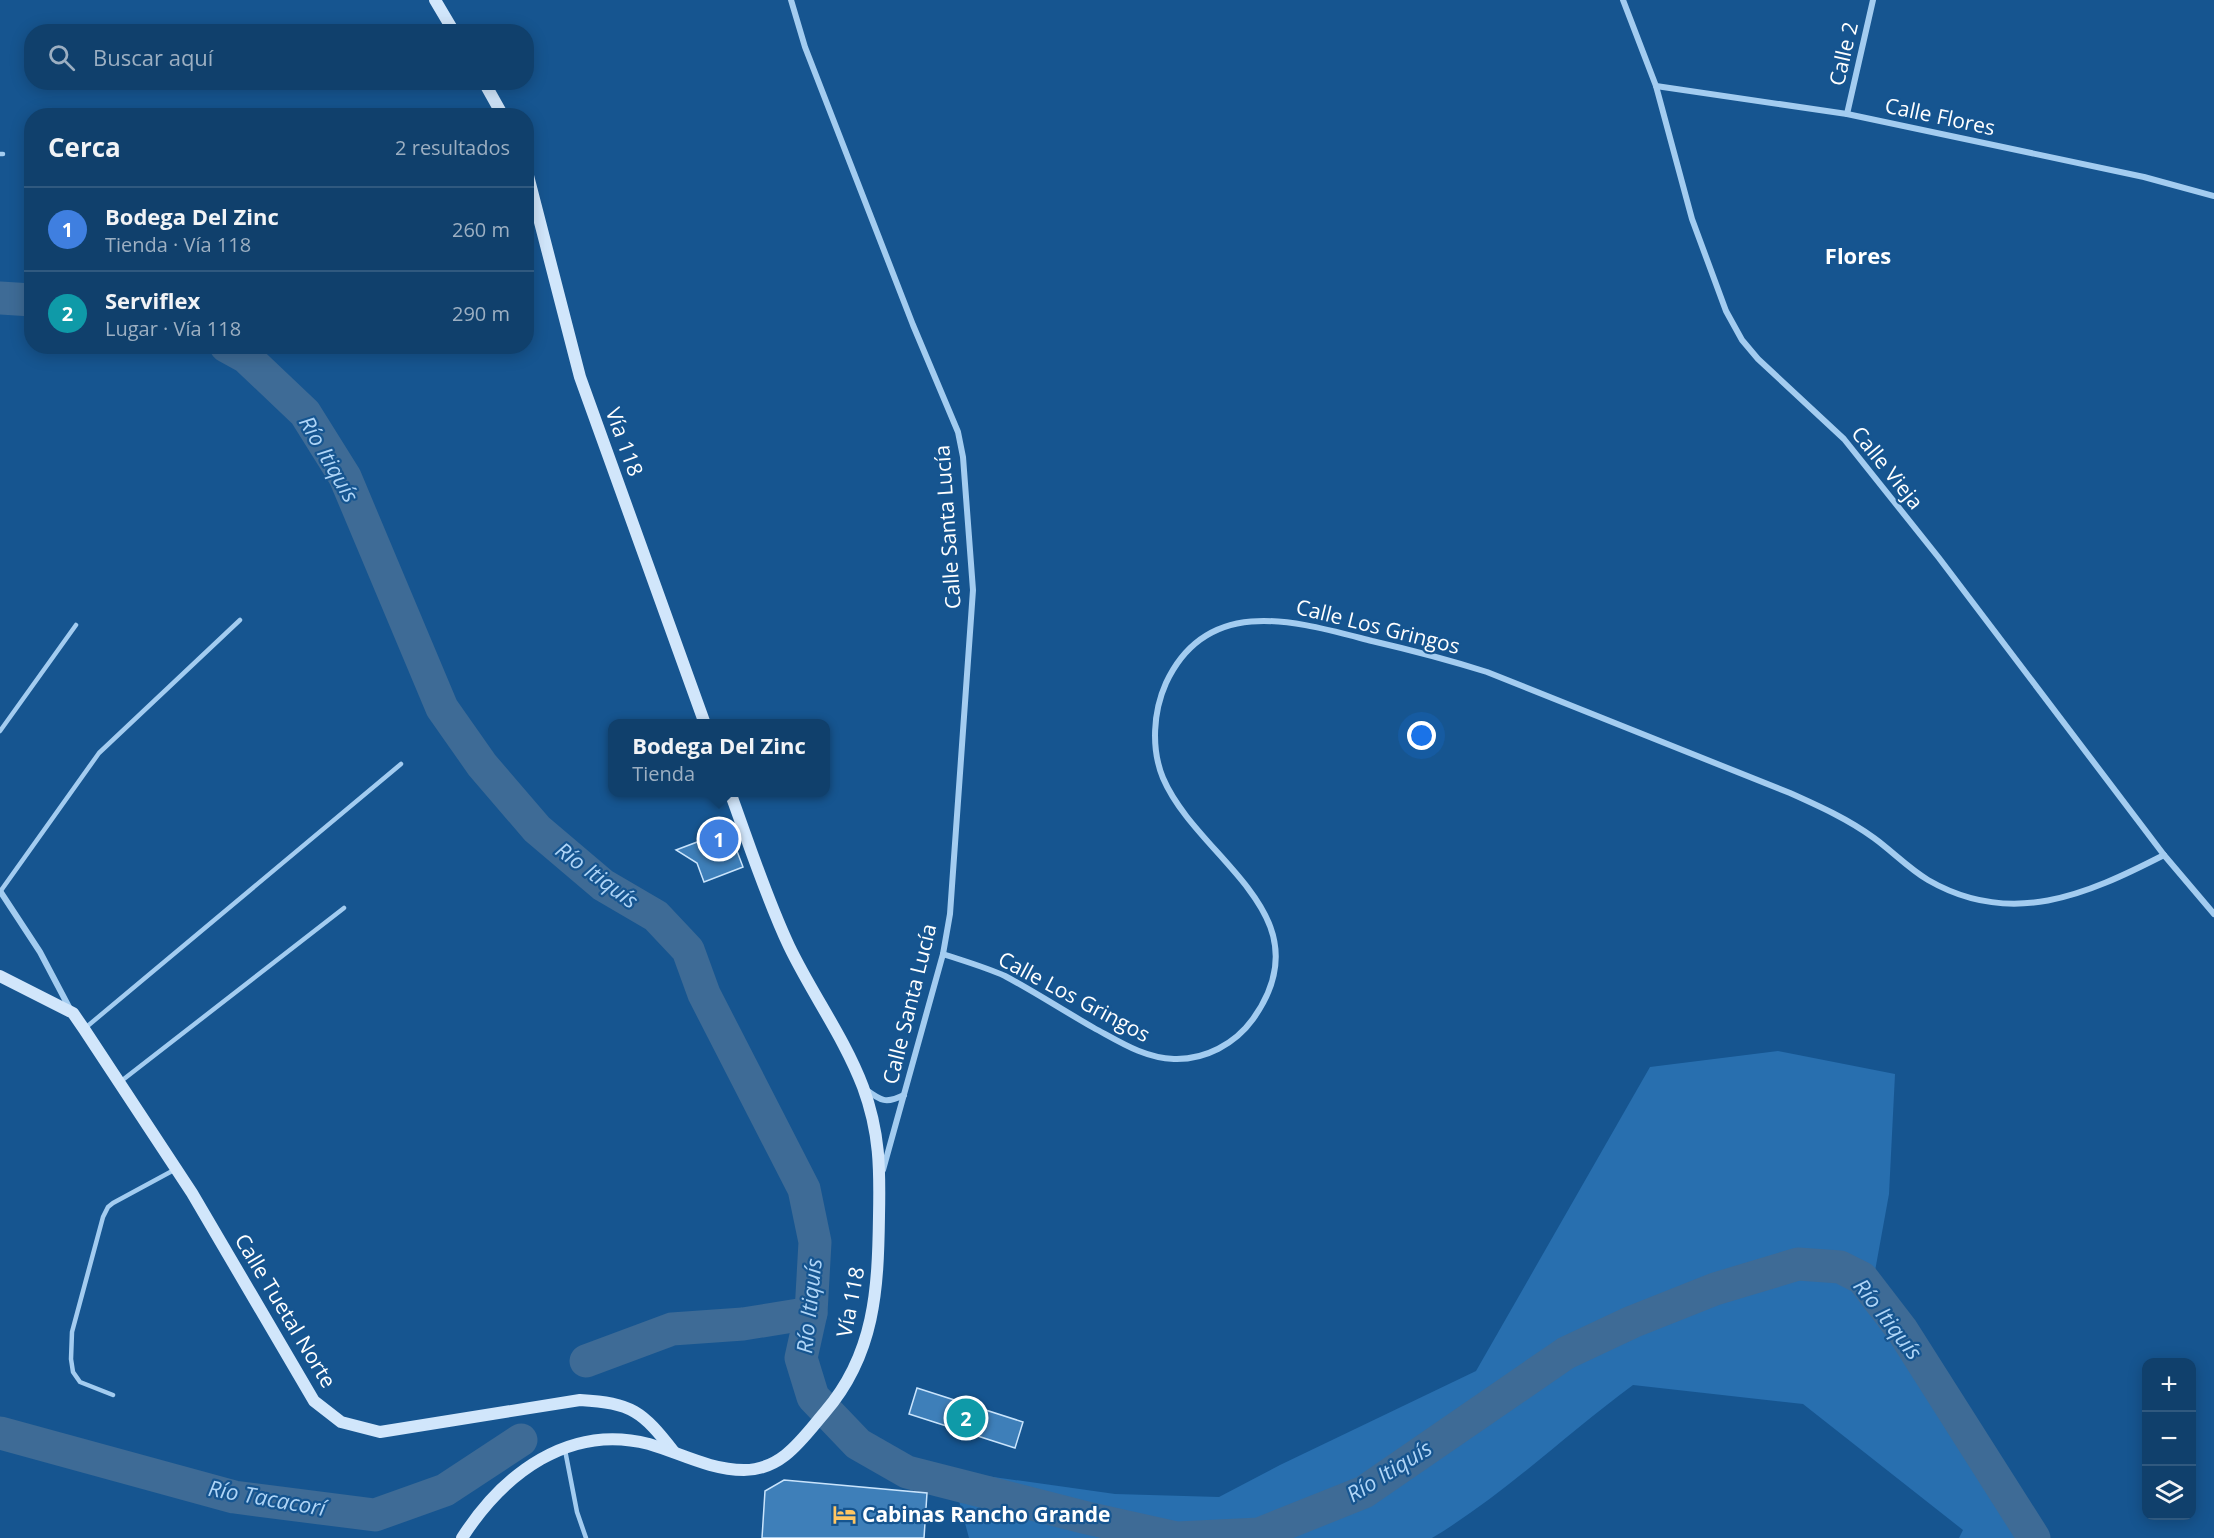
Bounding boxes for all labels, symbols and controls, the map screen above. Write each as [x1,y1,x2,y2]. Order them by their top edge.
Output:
street label: Calle 2 [1822,19,1864,88]
search box [24,24,534,90]
icon: search [45,41,78,74]
text: Buscar aquí [93,42,213,72]
street label: Calle Flores [1883,91,1998,141]
text: Cerca [48,129,121,165]
text: 2 resultados [395,134,510,161]
text: Bodega Del Zinc [105,201,279,231]
text: 1 [62,216,73,243]
text: 260 m [452,216,510,243]
text: Tienda · Vía 118 [105,231,251,258]
district label: Flores [1825,240,1891,270]
text: Serviflex [105,285,200,315]
text: 2 [62,300,73,327]
text: 290 m [452,300,510,327]
text: Lugar · Vía 118 [105,315,241,342]
street label: Vía 118 [600,404,650,480]
water label: Río Itiquís [293,410,367,508]
street label: Calle Vieja [1846,420,1930,515]
street label: Calle Santa Lucía [927,444,967,610]
street label: Calle Los Gringos [1293,592,1463,660]
popup [608,719,830,797]
your location [1407,721,1436,750]
text: Bodega Del Zinc [632,730,806,760]
text: Tienda [632,760,695,787]
pin: 1 [700,816,738,862]
water label: Río Itiquís [550,834,645,915]
street label: Calle Santa Lucía [876,921,942,1087]
street label: Calle Los Gringos [994,944,1155,1048]
street label: Calle Tuetal Norte [229,1228,343,1393]
water label: Río Itiquís [788,1256,828,1355]
street label: Vía 118 [830,1264,871,1339]
water label: Río Itiquís [1848,1272,1930,1366]
map controls [2142,1358,2196,1520]
button: + [2142,1358,2196,1412]
pin: 2 [946,1396,986,1440]
button: − [2142,1412,2196,1466]
water label: Río Itiquís [1340,1432,1437,1508]
button: layers [2142,1466,2196,1520]
water label: Río Tacacorí [206,1472,331,1523]
place label: Cabinas Rancho Grande [862,1500,1110,1528]
hotel icon: Cabinas Rancho Grande [831,1502,857,1528]

